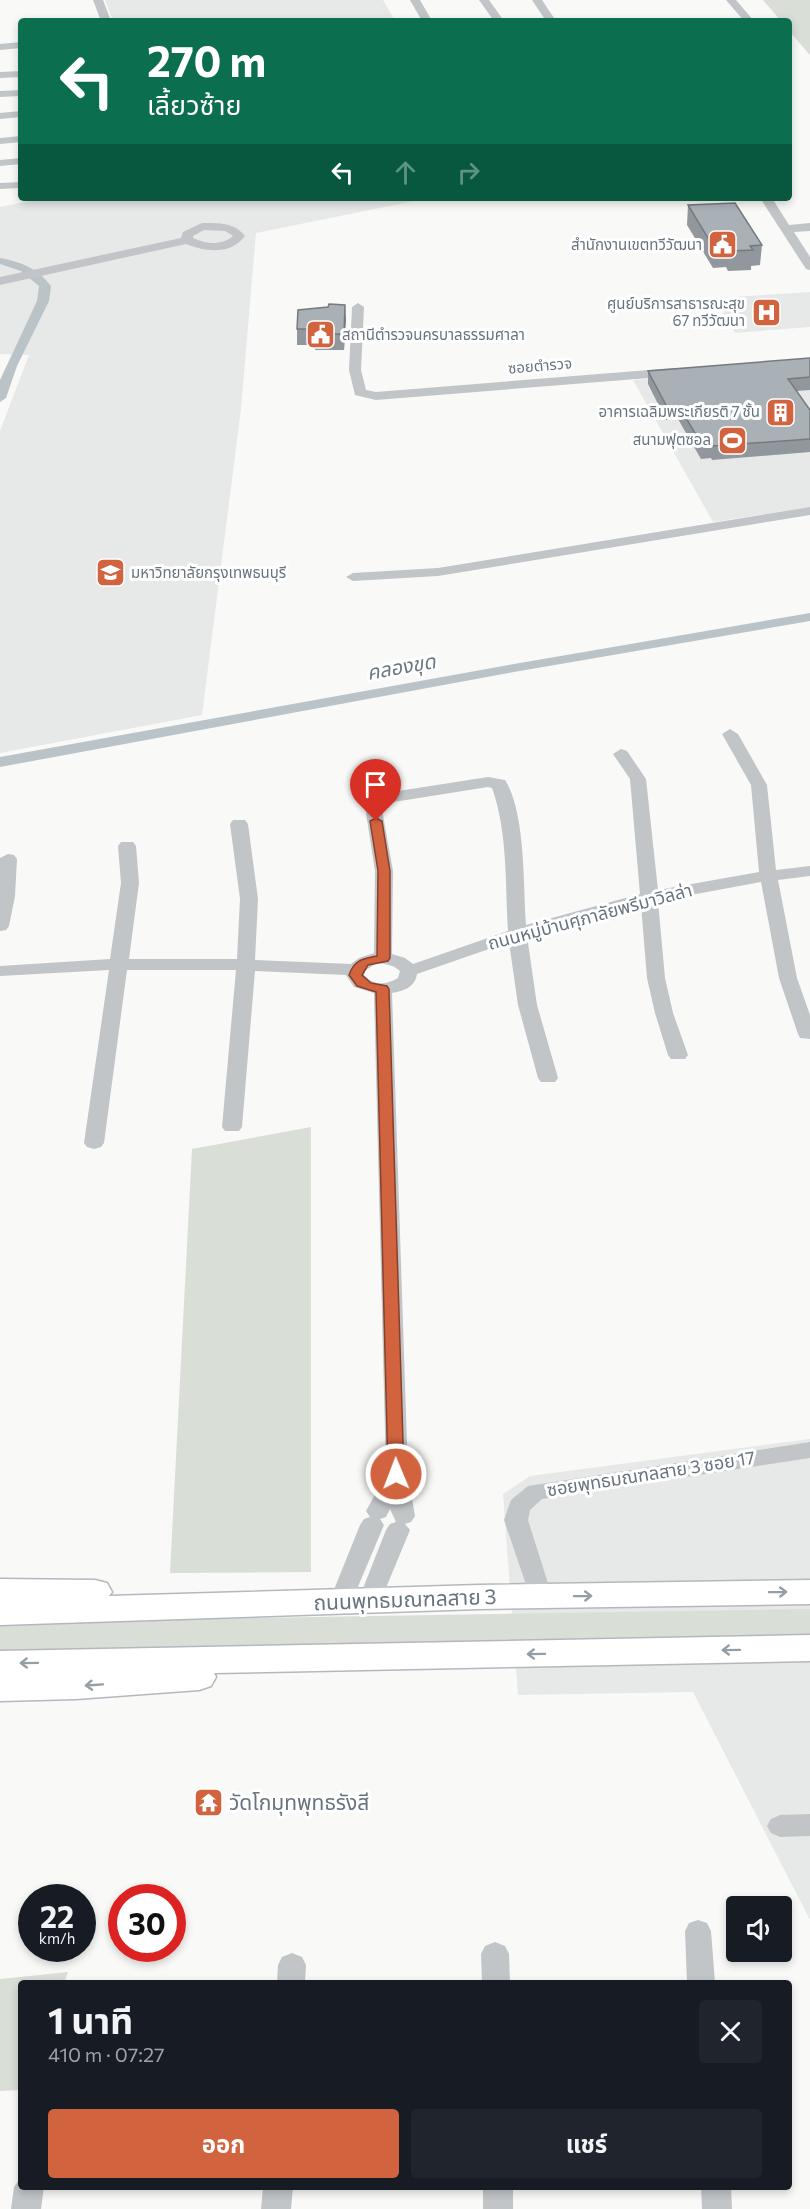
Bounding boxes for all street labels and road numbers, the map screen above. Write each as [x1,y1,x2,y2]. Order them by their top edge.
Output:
street label: ซอยตำรวจ [507,353,573,377]
street label: ถนนหมู่บ้านศุภาลัยพรีมาวิลล่า [485,878,695,956]
street label: ซอยพุทธมณฑลสาย 3 ซอย 17 [545,1446,757,1501]
street label: ถนนพุทธมณฑลสาย 3 [313,1583,497,1616]

